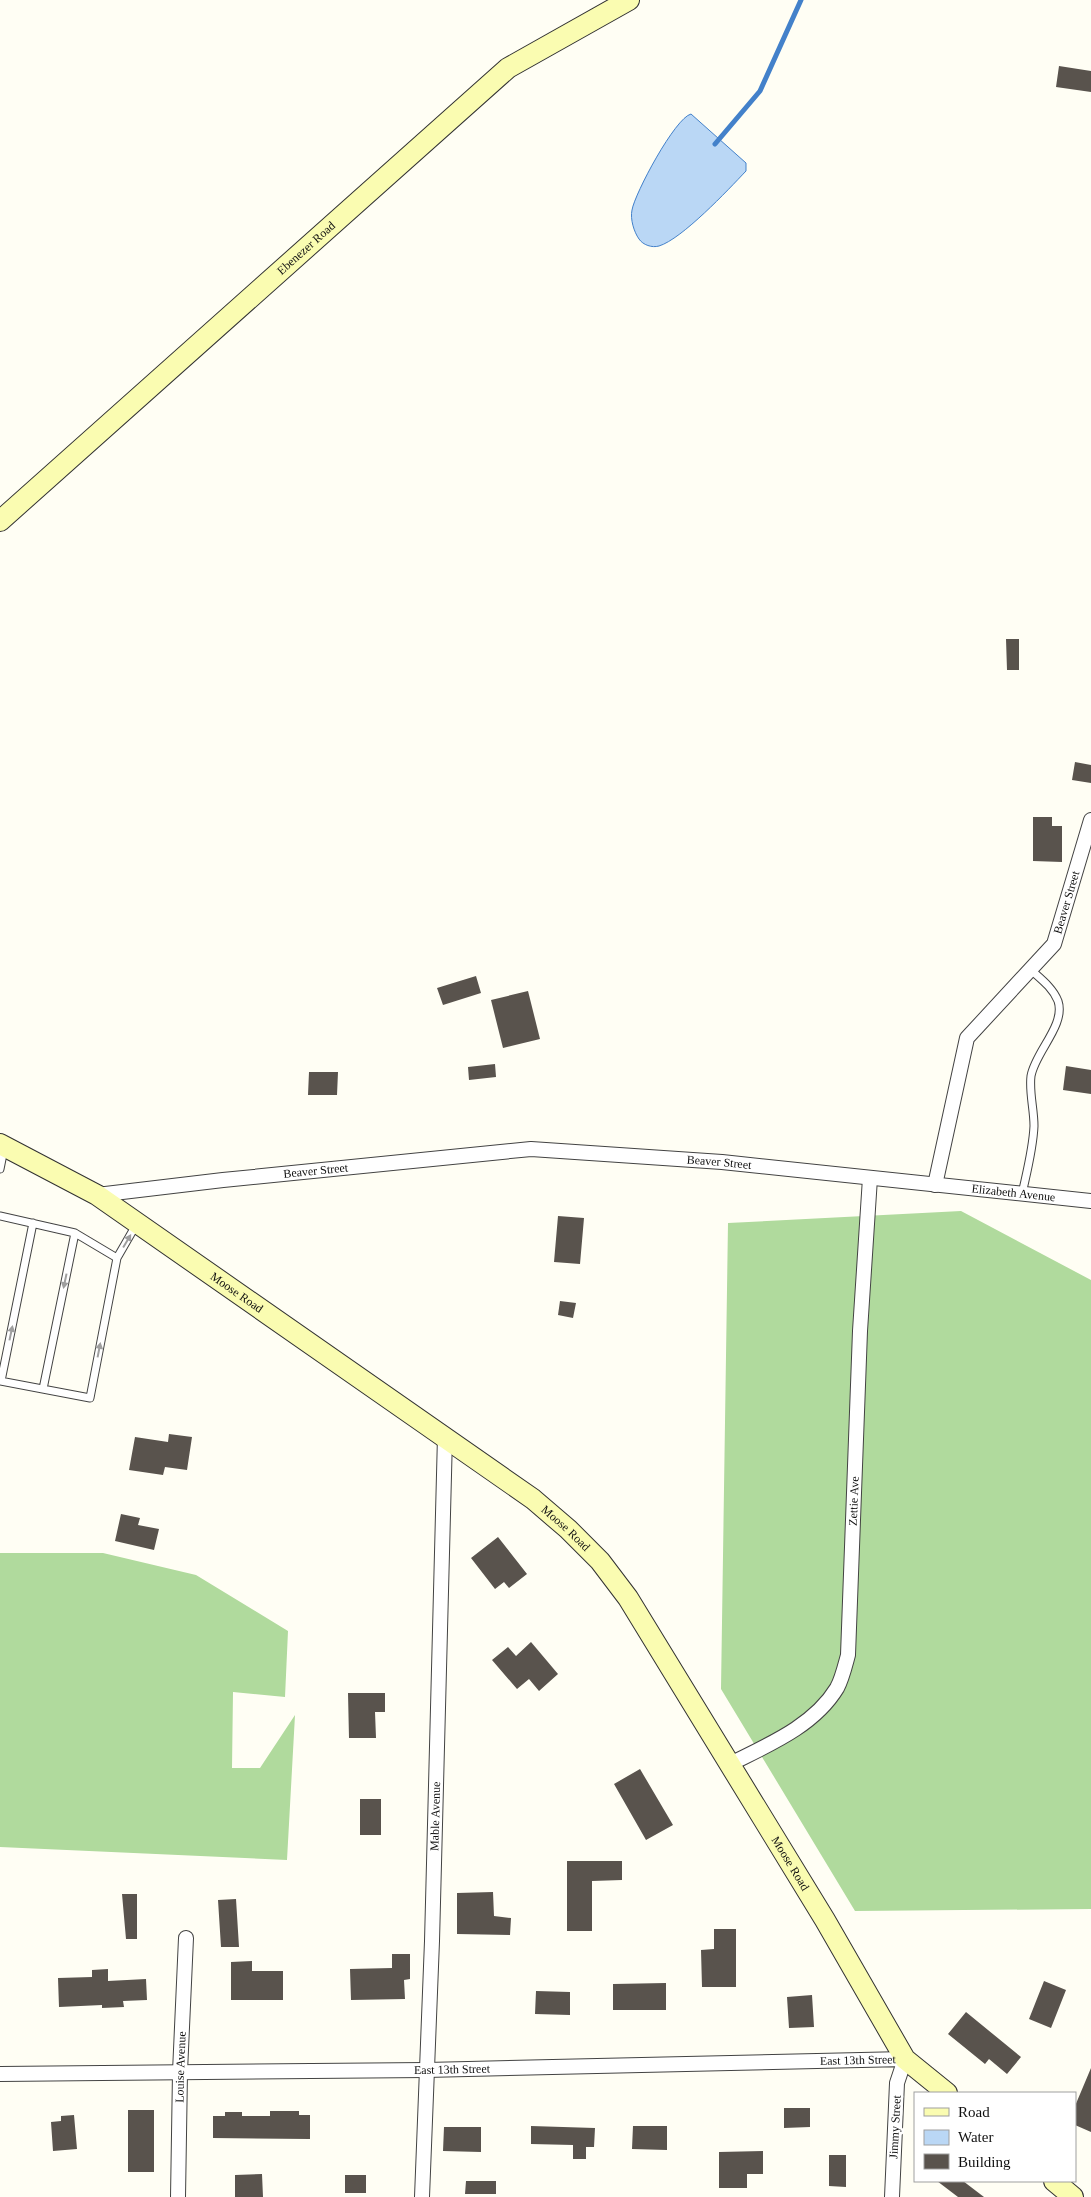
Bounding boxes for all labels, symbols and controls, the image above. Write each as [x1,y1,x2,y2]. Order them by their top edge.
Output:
street label: Ebenezer Road [274,219,338,278]
street label: Beaver Street [1050,869,1083,935]
street label: Beaver Street [686,1153,753,1172]
street label: Beaver Street [283,1160,349,1181]
street label: Elizabeth Avenue [971,1181,1056,1204]
one-way arrow [123,1234,132,1247]
street label: Moose Road [208,1269,266,1316]
one-way arrow [61,1274,69,1289]
one-way arrow [7,1325,15,1341]
one-way arrow [96,1342,104,1358]
street label: Zettie Ave [846,1476,862,1526]
street label: Moose Road [539,1502,593,1554]
street label: Mable Avenue [427,1781,443,1851]
street label: Moose Road [768,1834,812,1893]
street label: Louise Avenue [173,2031,189,2103]
street label: East 13th Street [820,2052,897,2068]
street label: East 13th Street [414,2062,491,2077]
legend [914,2092,1076,2182]
street label: Jimmy Street [886,2094,904,2159]
text: Road [958,2104,990,2120]
text: Water [958,2129,993,2145]
text: Building [958,2154,1011,2170]

